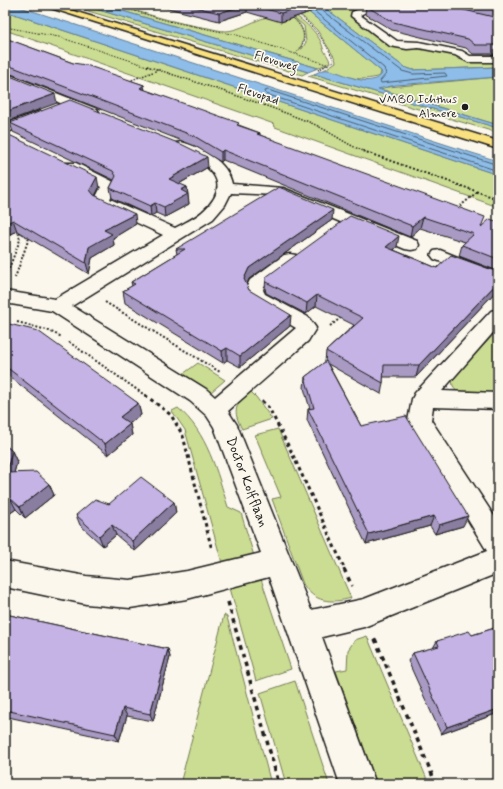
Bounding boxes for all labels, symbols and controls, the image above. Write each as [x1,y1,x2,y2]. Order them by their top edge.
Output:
street label: Flevoweg [252,48,300,77]
street label: Flevopad [235,80,281,110]
place label: VMBO Ichthus Almere [379,92,458,122]
marker: VMBO Ichthus Almere [460,102,470,112]
street label: Doctor Kolfflaan [222,434,272,530]

